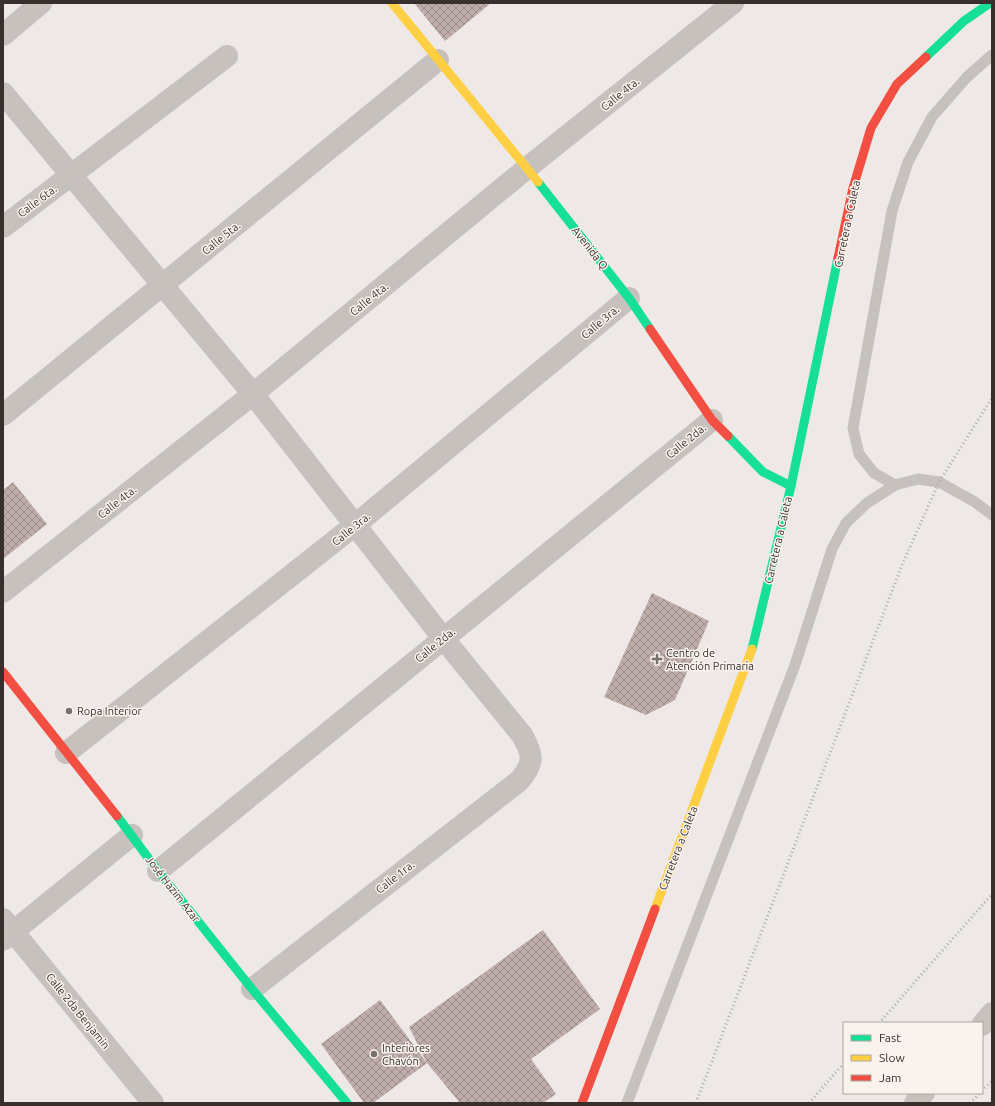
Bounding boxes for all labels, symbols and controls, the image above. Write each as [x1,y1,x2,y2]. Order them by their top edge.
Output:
street label: Calle 4ta. [598,75,642,113]
street label: Carretera a Caleta [832,179,862,269]
street label: Calle 6ta. [15,182,59,220]
street label: Calle 5ta. [199,219,243,257]
street label: Avenida Q [570,224,610,272]
street label: Calle 4ta. [347,280,391,318]
street label: Calle 3ra. [579,303,621,341]
street label: Calle 2da. [664,421,708,461]
street label: Calle 4ta. [95,483,139,521]
street label: Carretera a Caleta [762,495,794,585]
street label: Calle 3ra. [330,510,372,548]
street label: Calle 2da. [413,625,457,665]
place label: Centro de Atención Primaria [666,647,754,672]
marker: Centro de Atención Primaria [651,653,663,665]
place label: Ropa Interior [77,705,143,717]
marker: Ropa Interior [64,706,74,716]
street label: Carretera a Caleta [656,804,700,892]
street label: José Hazim Azar [144,854,203,925]
street label: Calle 1ra. [373,858,417,896]
street label: Calle 2da Benjamin [44,971,112,1051]
legend [843,1022,983,1094]
text: Fast [879,1031,901,1044]
place label: Interiores Chavón [382,1042,430,1067]
marker: Interiores Chavón [369,1049,379,1059]
text: Slow [879,1051,905,1064]
text: Jam [879,1071,901,1084]

